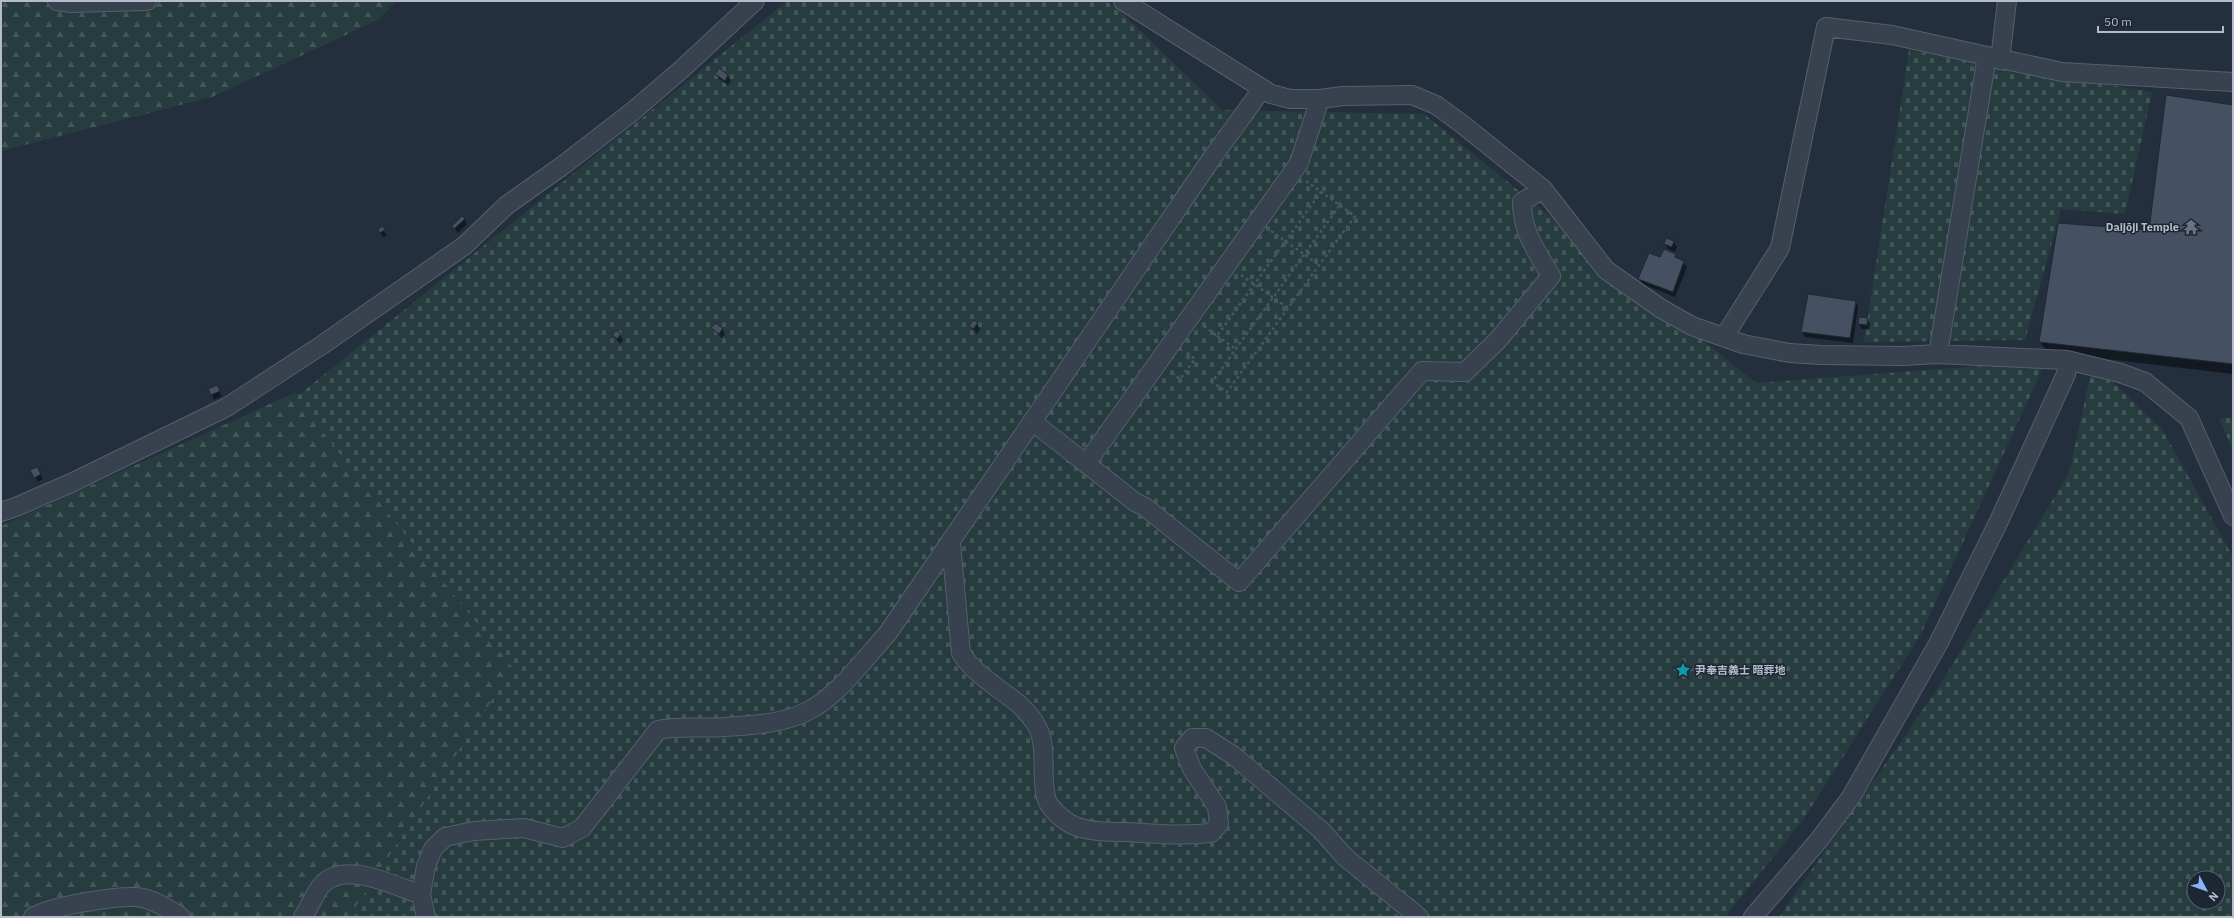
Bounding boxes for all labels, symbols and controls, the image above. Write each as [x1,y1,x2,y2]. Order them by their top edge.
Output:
scale bar [2098,8,2223,34]
text: 50 m [2104,14,2132,29]
temple icon: Daijōji Temple [2182,218,2200,236]
place label: Daijōji Temple [2106,220,2179,234]
place icon: 尹奉吉義士 暗葬地 [1674,661,1692,679]
place label: 尹奉吉義士 暗葬地 [1695,663,1786,677]
north arrow [2186,870,2226,910]
text: N [2206,889,2221,904]

